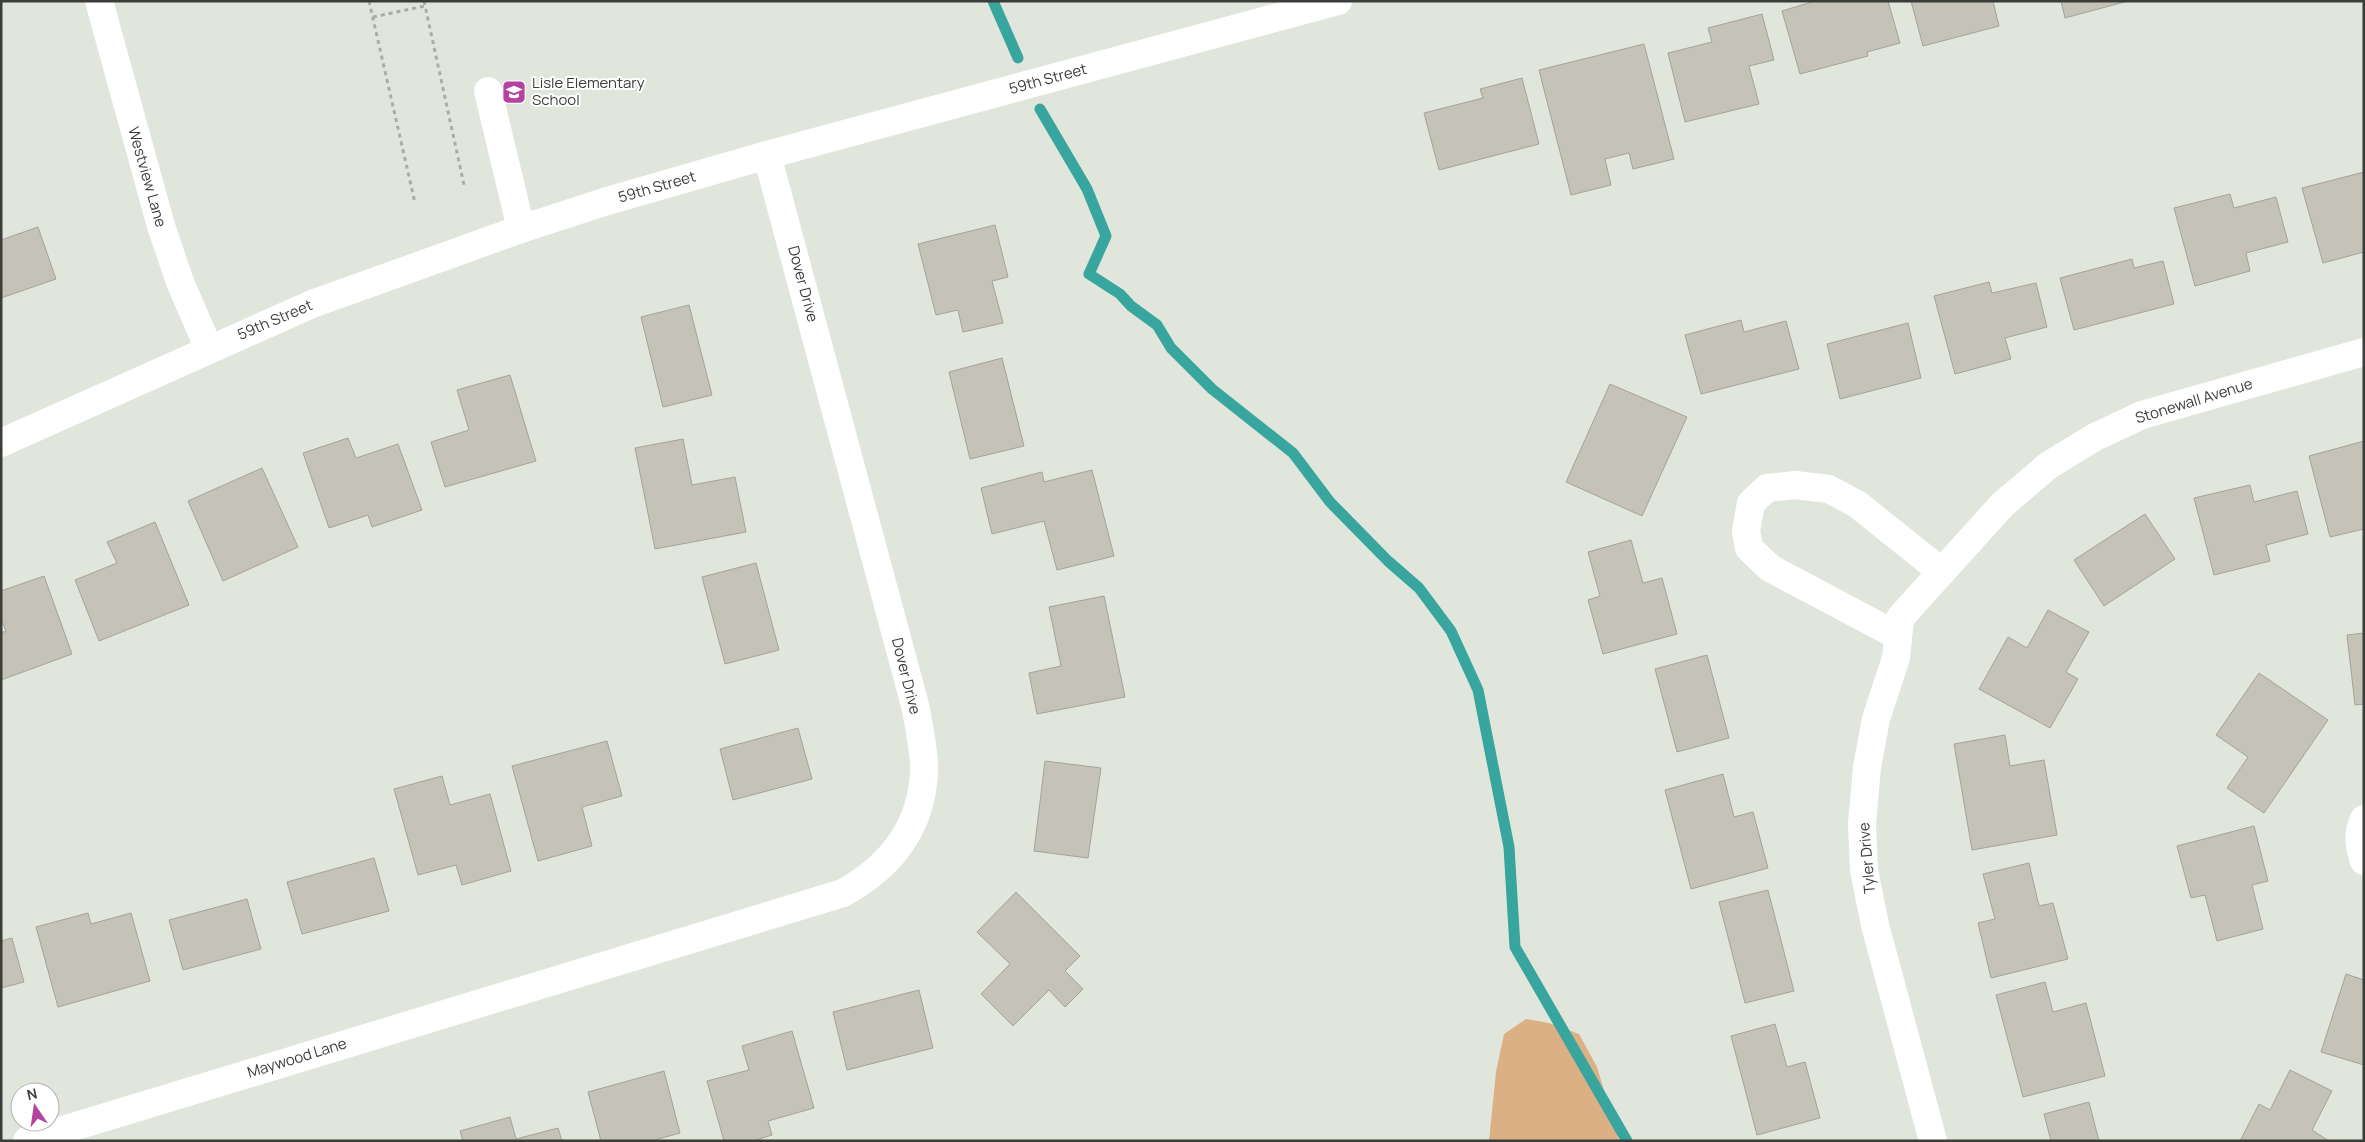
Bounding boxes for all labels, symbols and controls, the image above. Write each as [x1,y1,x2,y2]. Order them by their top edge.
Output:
street label: 59th Street [1007,58,1089,99]
place label: Lisle Elementary School [532,72,645,110]
school or university icon: Lisle Elementary School [501,79,527,105]
street label: Westview Lane [123,124,172,230]
street label: 59th Street [616,165,698,208]
street label: Dover Drive [783,243,824,325]
street label: 59th Street [234,294,316,345]
street label: Stonewall Avenue [2132,373,2255,428]
street label: Dover Drive [887,635,926,717]
street label: Tyler Drive [1853,821,1880,895]
street label: Maywood Lane [245,1032,349,1083]
north arrow [10,1082,60,1132]
text: N [25,1083,39,1104]

